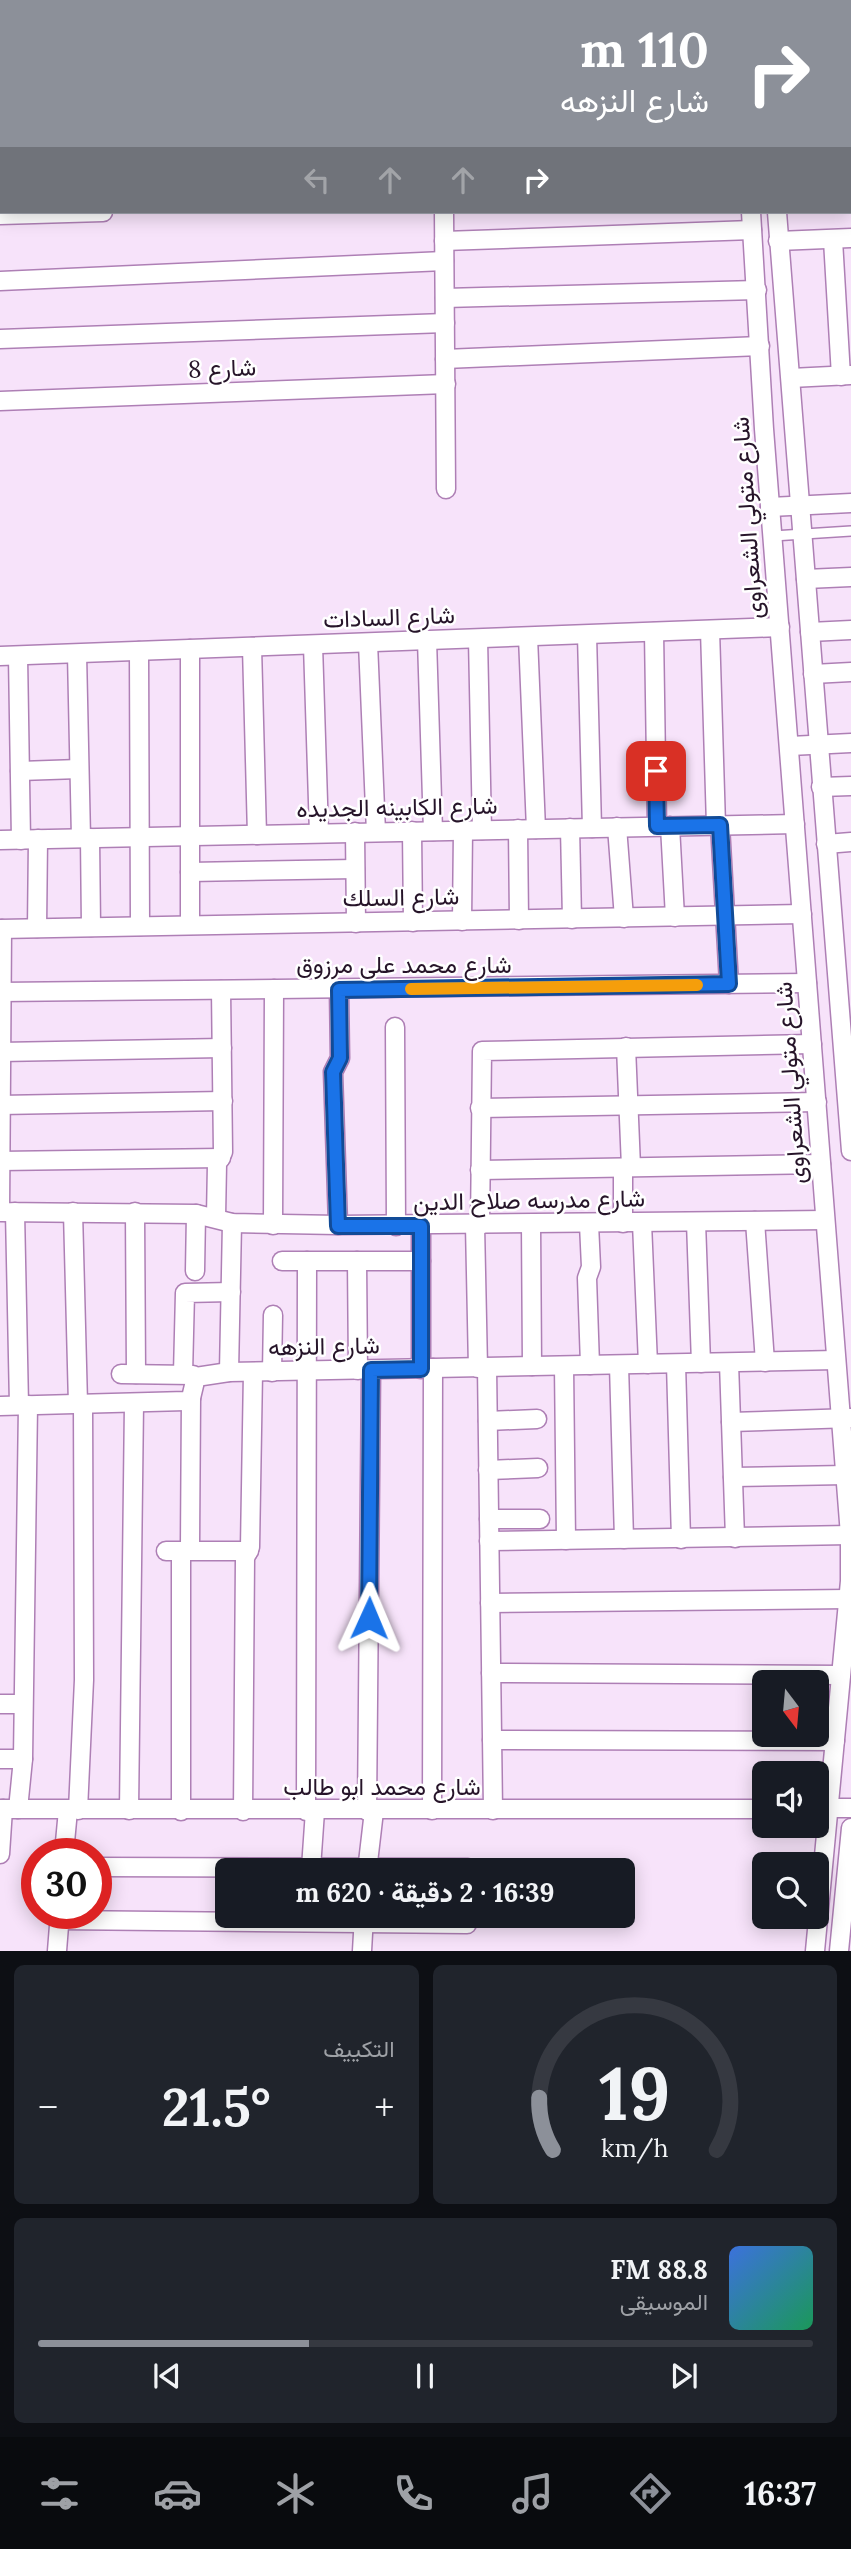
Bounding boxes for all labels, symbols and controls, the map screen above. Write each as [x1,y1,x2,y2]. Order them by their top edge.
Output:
text: 110 m [580,18,709,80]
icon: right [733,28,824,119]
text: شارع النزهه [560,80,709,121]
icon: left [298,161,336,199]
icon: ahead [371,161,409,199]
icon: ahead [444,161,482,199]
icon: right [517,161,555,199]
street label: شارع 8 [187,351,257,386]
street label: شارع متولي الشعراوى [724,416,774,620]
street label: شارع السادات [323,599,455,636]
pin [626,741,686,801]
icon: arrive [637,752,675,790]
street label: شارع الكابينه الجديده [296,790,498,825]
street label: شارع السلك [342,880,460,915]
street label: شارع محمد على مرزوق [296,949,512,981]
street label: شارع متولي الشعراوى [767,981,817,1185]
street label: شارع مدرسه صلاح الدين [413,1182,645,1219]
street label: شارع النزهه [268,1330,380,1363]
position arrow [332,1581,406,1655]
north arrow [752,1670,830,1746]
map controls [752,1670,829,1929]
button: sound [752,1761,829,1838]
street label: شارع محمد ابو طالب [283,1771,481,1803]
speed limit sign: 30 [21,1838,112,1929]
button: search [752,1852,829,1929]
text: 16:39 · 2 دقيقة · 620 m [295,1876,555,1909]
text: التكييف [323,2034,395,2063]
text: 19 [599,2048,671,2141]
text: 21.5° [162,2074,271,2140]
text: − [38,2083,58,2131]
text: + [374,2083,394,2131]
text: km/h [601,2132,669,2164]
text: 88.8 FM [610,2253,708,2286]
text: الموسيقى [620,2287,708,2316]
icon: previous [148,2357,186,2395]
icon: pause [406,2357,444,2395]
icon: next [665,2357,703,2395]
icon: filters [35,2469,84,2518]
icon: car [153,2469,202,2518]
icon: climate [271,2469,320,2518]
icon: phone [389,2469,438,2518]
icon: music [508,2469,557,2518]
icon: directions [626,2469,675,2518]
text: 16:37 [744,2473,816,2514]

